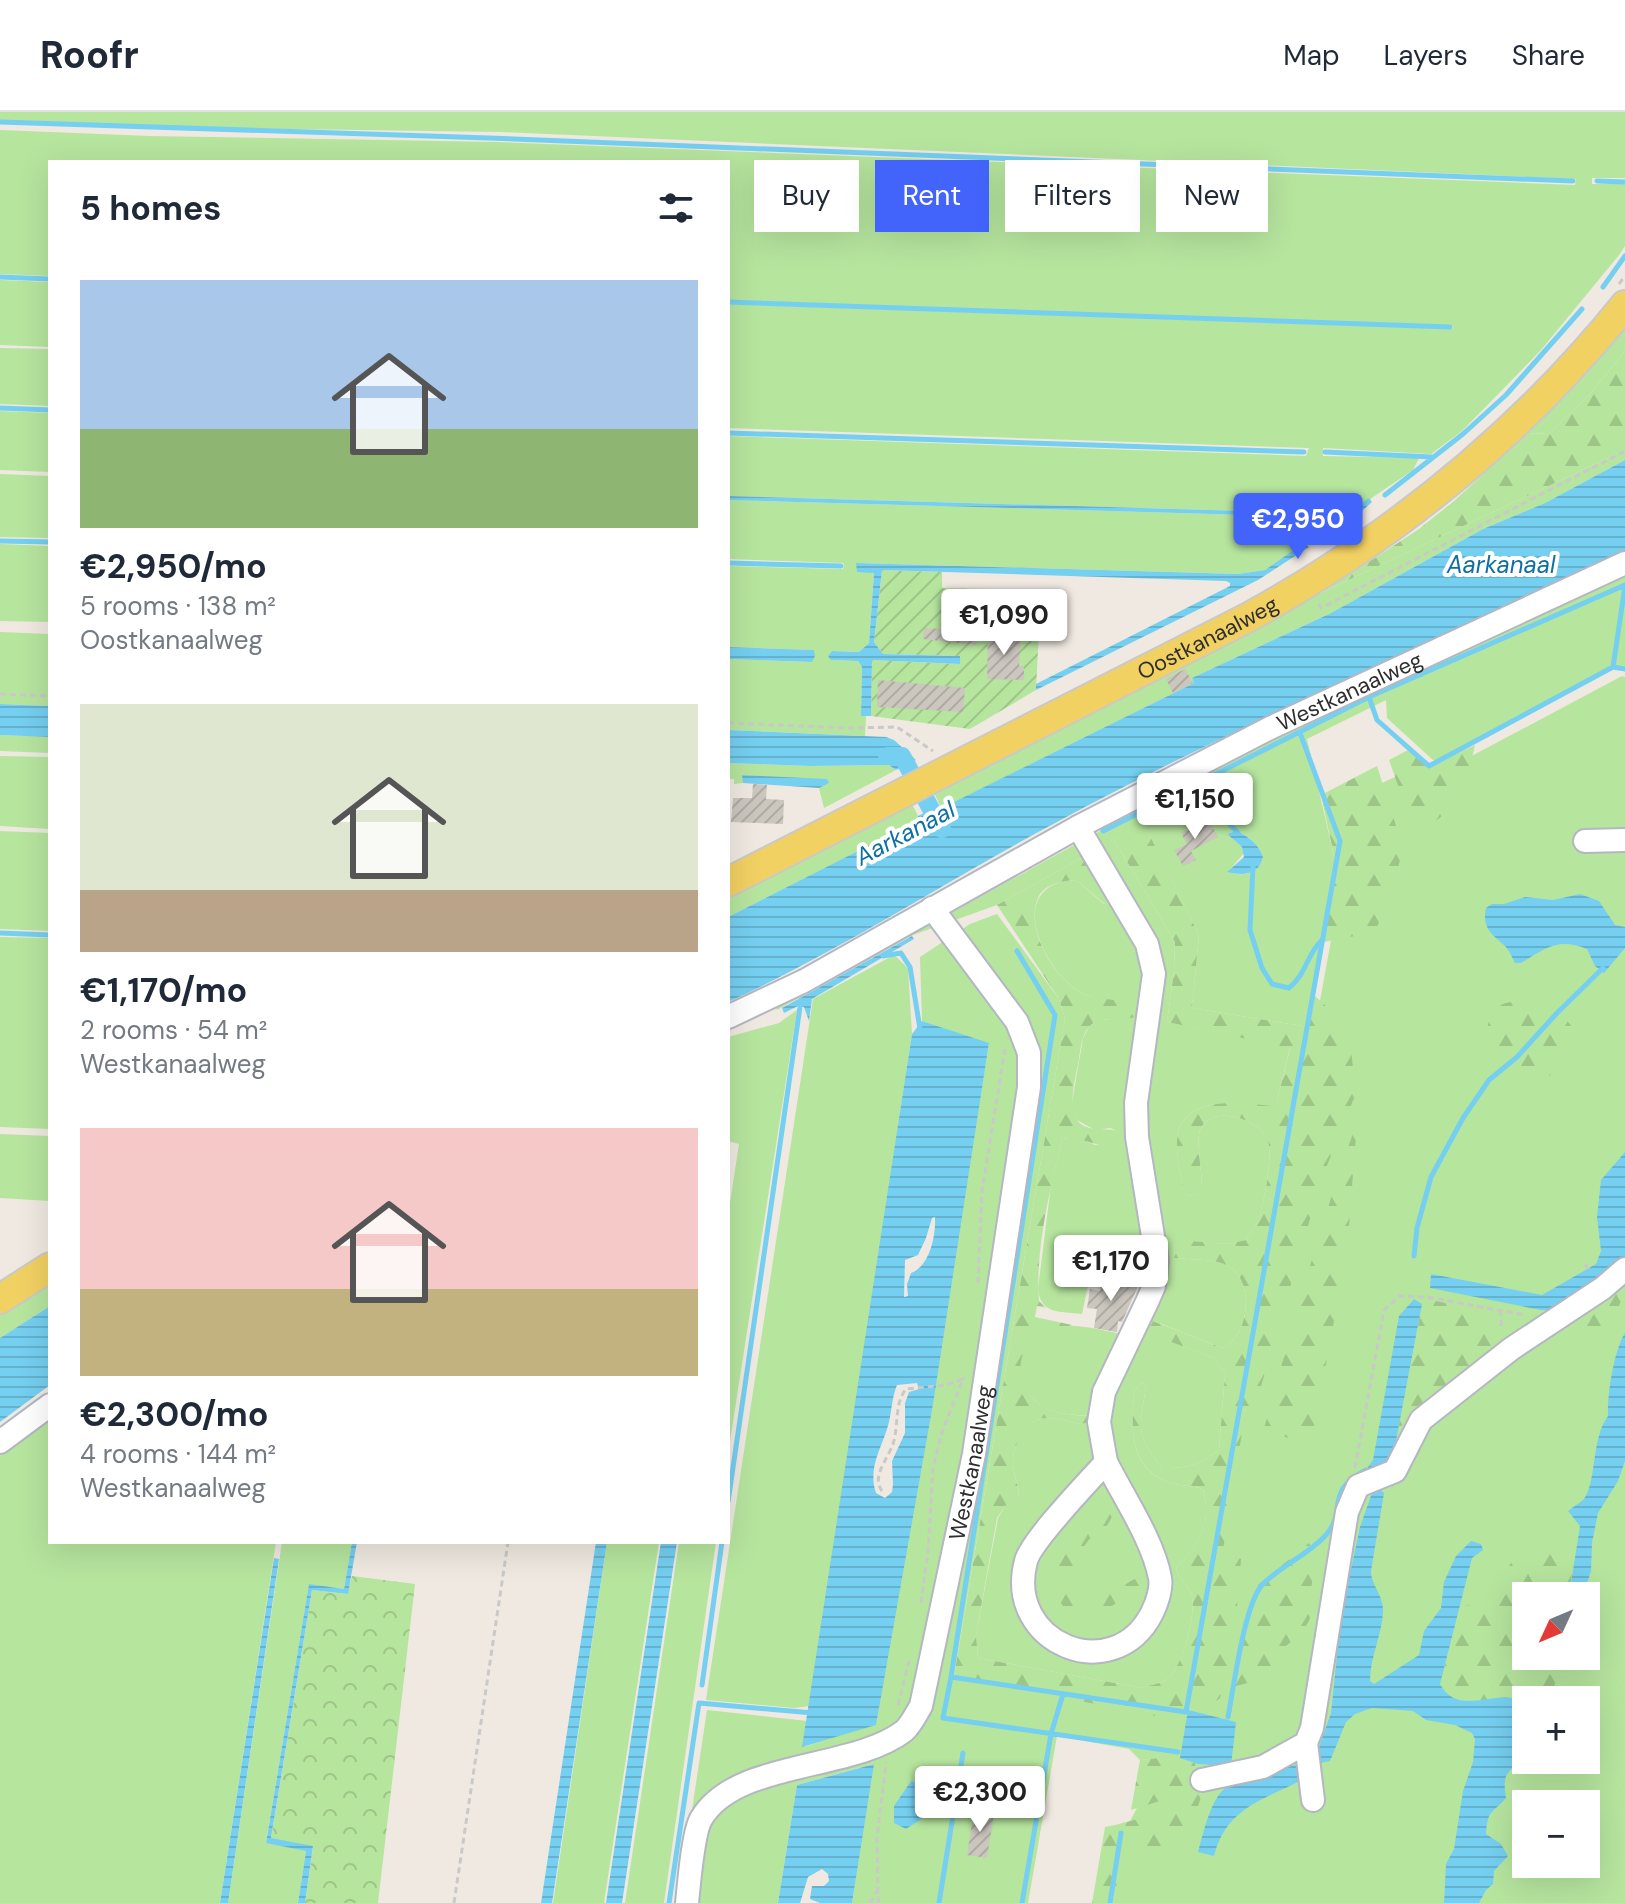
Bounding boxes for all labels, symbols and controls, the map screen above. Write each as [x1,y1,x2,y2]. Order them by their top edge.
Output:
text: Roofr [40,30,139,80]
text: Map [1283,37,1340,74]
text: Layers [1384,37,1468,74]
text: Share [1512,37,1585,74]
chip: Buy [754,160,859,232]
chip: Rent [875,160,989,232]
chip: Filters [1005,160,1140,232]
chip: New [1156,160,1268,232]
text: 5 homes [80,186,221,231]
icon: filters [654,186,698,230]
icon: home [317,332,461,476]
pin: €2,950 [1233,493,1363,561]
text: €2,950 [1252,502,1344,536]
text: €2,950/mo [80,544,267,589]
water label: Aarkanaal [1446,549,1556,580]
text: 5 rooms · 138 m² [80,589,276,623]
pin: €1,090 [939,589,1069,657]
street label: Oostkanaalweg [1132,589,1283,686]
text: €1,090 [959,598,1049,632]
text: Oostkanaalweg [80,623,263,657]
street label: Westkanaalweg [1272,645,1427,737]
icon: home [317,756,461,900]
pin: €1,150 [1130,773,1260,841]
text: €1,150 [1155,782,1235,816]
water label: Aarkanaal [849,794,961,873]
text: €1,170/mo [80,968,247,1013]
text: 2 rooms · 54 m² [80,1013,267,1047]
text: Westkanaalweg [80,1047,266,1081]
icon: home [317,1180,461,1324]
pin: €1,170 [1046,1235,1176,1303]
text: €1,170 [1072,1244,1150,1278]
street label: Westkanaalweg [942,1383,999,1543]
text: €2,300/mo [80,1392,268,1437]
text: 4 rooms · 144 m² [80,1437,276,1471]
text: Westkanaalweg [80,1471,266,1505]
north arrow [1512,1582,1600,1670]
map controls [1512,1582,1600,1878]
button: + [1512,1686,1600,1774]
pin: €2,300 [915,1766,1045,1834]
text: €2,300 [933,1775,1027,1809]
button: − [1512,1790,1600,1878]

